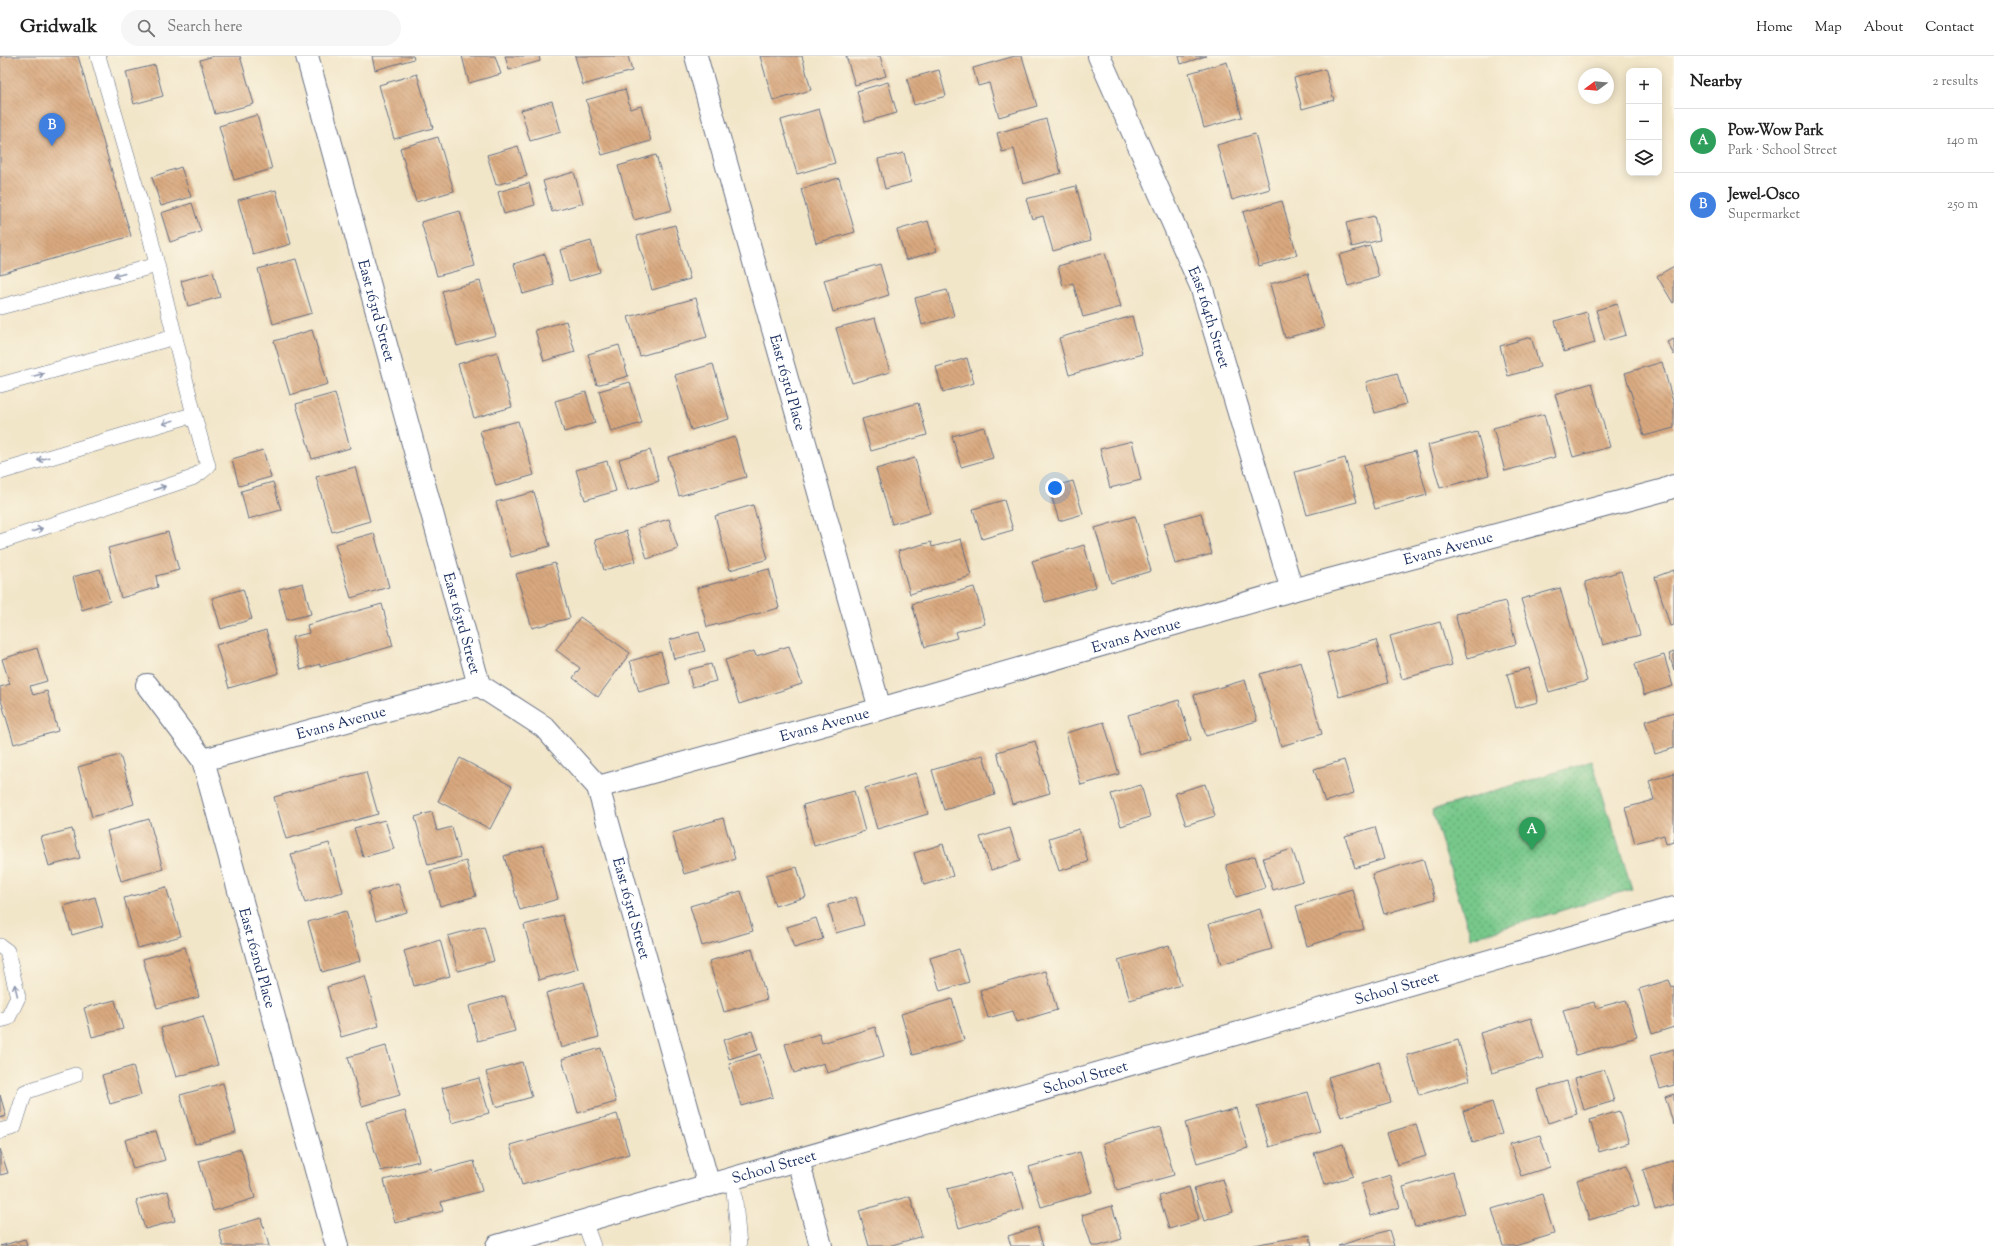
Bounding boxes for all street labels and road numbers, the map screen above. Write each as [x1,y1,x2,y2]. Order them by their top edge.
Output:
street label: East 163rd Street [351,258,399,364]
street label: East 164th Street [1182,264,1234,371]
street label: East 163rd Place [763,332,810,433]
street label: Evans Avenue [1401,527,1496,572]
street label: East 163rd Street [437,570,485,677]
street label: Evans Avenue [1089,614,1183,659]
street label: Evans Avenue [294,702,389,746]
street label: Evans Avenue [778,703,872,748]
street label: East 163rd Street [606,855,654,962]
street label: East 162nd Place [232,906,280,1011]
street label: School Street [1352,967,1442,1011]
street label: School Street [1041,1056,1130,1101]
street label: School Street [730,1146,819,1190]

